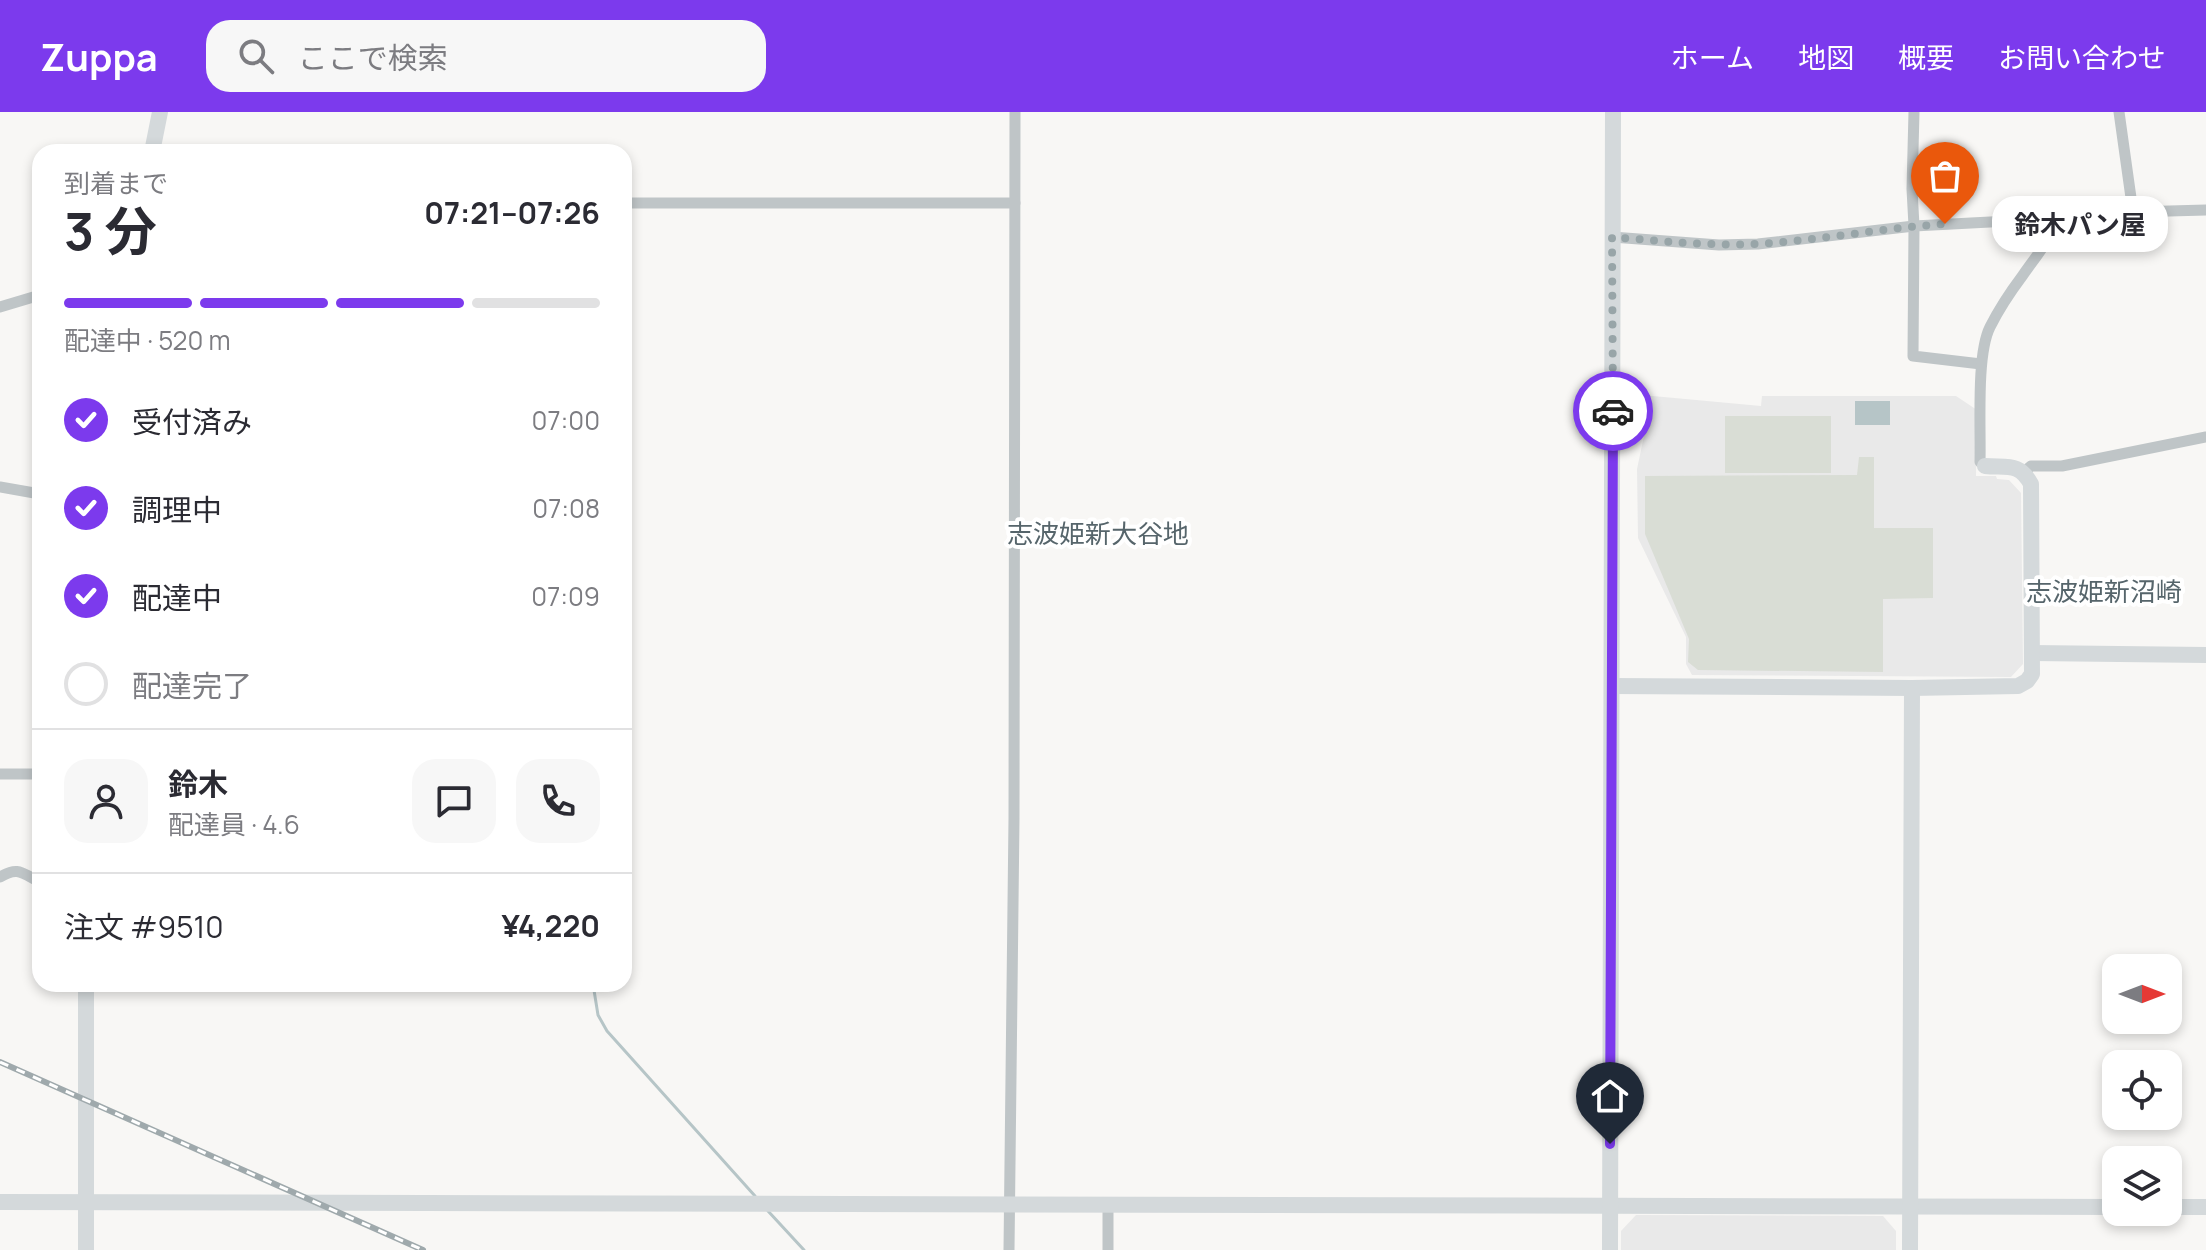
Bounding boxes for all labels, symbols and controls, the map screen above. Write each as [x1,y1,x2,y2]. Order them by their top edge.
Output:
search box [206,20,766,92]
text: Zuppa [40,30,158,82]
icon: search [234,34,278,78]
text: ここで検索 [298,37,448,78]
text: ホーム [1671,38,1754,76]
text: 地図 [1798,38,1854,76]
text: 概要 [1898,38,1954,76]
text: お問い合わせ [1998,38,2166,76]
pin [1911,142,1979,224]
icon: bag [1923,154,1967,198]
text: 到着まで [64,165,168,201]
text: 07:21–07:26 [424,192,600,233]
text: 3 分 [64,195,157,266]
callout: 鈴木パン屋 [1993,196,2169,252]
text: 鈴木パン屋 [2014,206,2146,242]
text: 配達中 · 520 m [64,322,231,358]
courier [1573,371,1653,451]
icon: car [1591,389,1635,433]
icon: check [64,398,108,442]
text: 受付済み [132,401,252,442]
text: 07:00 [532,402,600,438]
icon: check [64,486,108,530]
text: 調理中 [132,489,222,530]
text: 07:08 [532,490,600,526]
district label: 志波姫新大谷地 [1007,515,1189,551]
district label: 志波姫新沼崎 [2026,573,2182,609]
icon: check [64,574,108,618]
text: 配達中 [132,577,222,618]
text: 07:09 [531,578,600,614]
text: 配達完了 [132,665,252,706]
button: person [64,759,148,843]
button: chat [412,759,496,843]
button: phone [516,759,600,843]
text: 鈴木 [168,763,228,804]
text: 配達員 · 4.6 [168,806,300,842]
text: ¥4,220 [502,905,600,946]
text: 注文 #9510 [64,906,224,947]
north arrow [2102,954,2182,1034]
map controls [2102,954,2182,1226]
button: locate [2102,1050,2182,1130]
pin [1576,1062,1644,1144]
icon: home [1588,1074,1632,1118]
button: layers [2102,1146,2182,1226]

